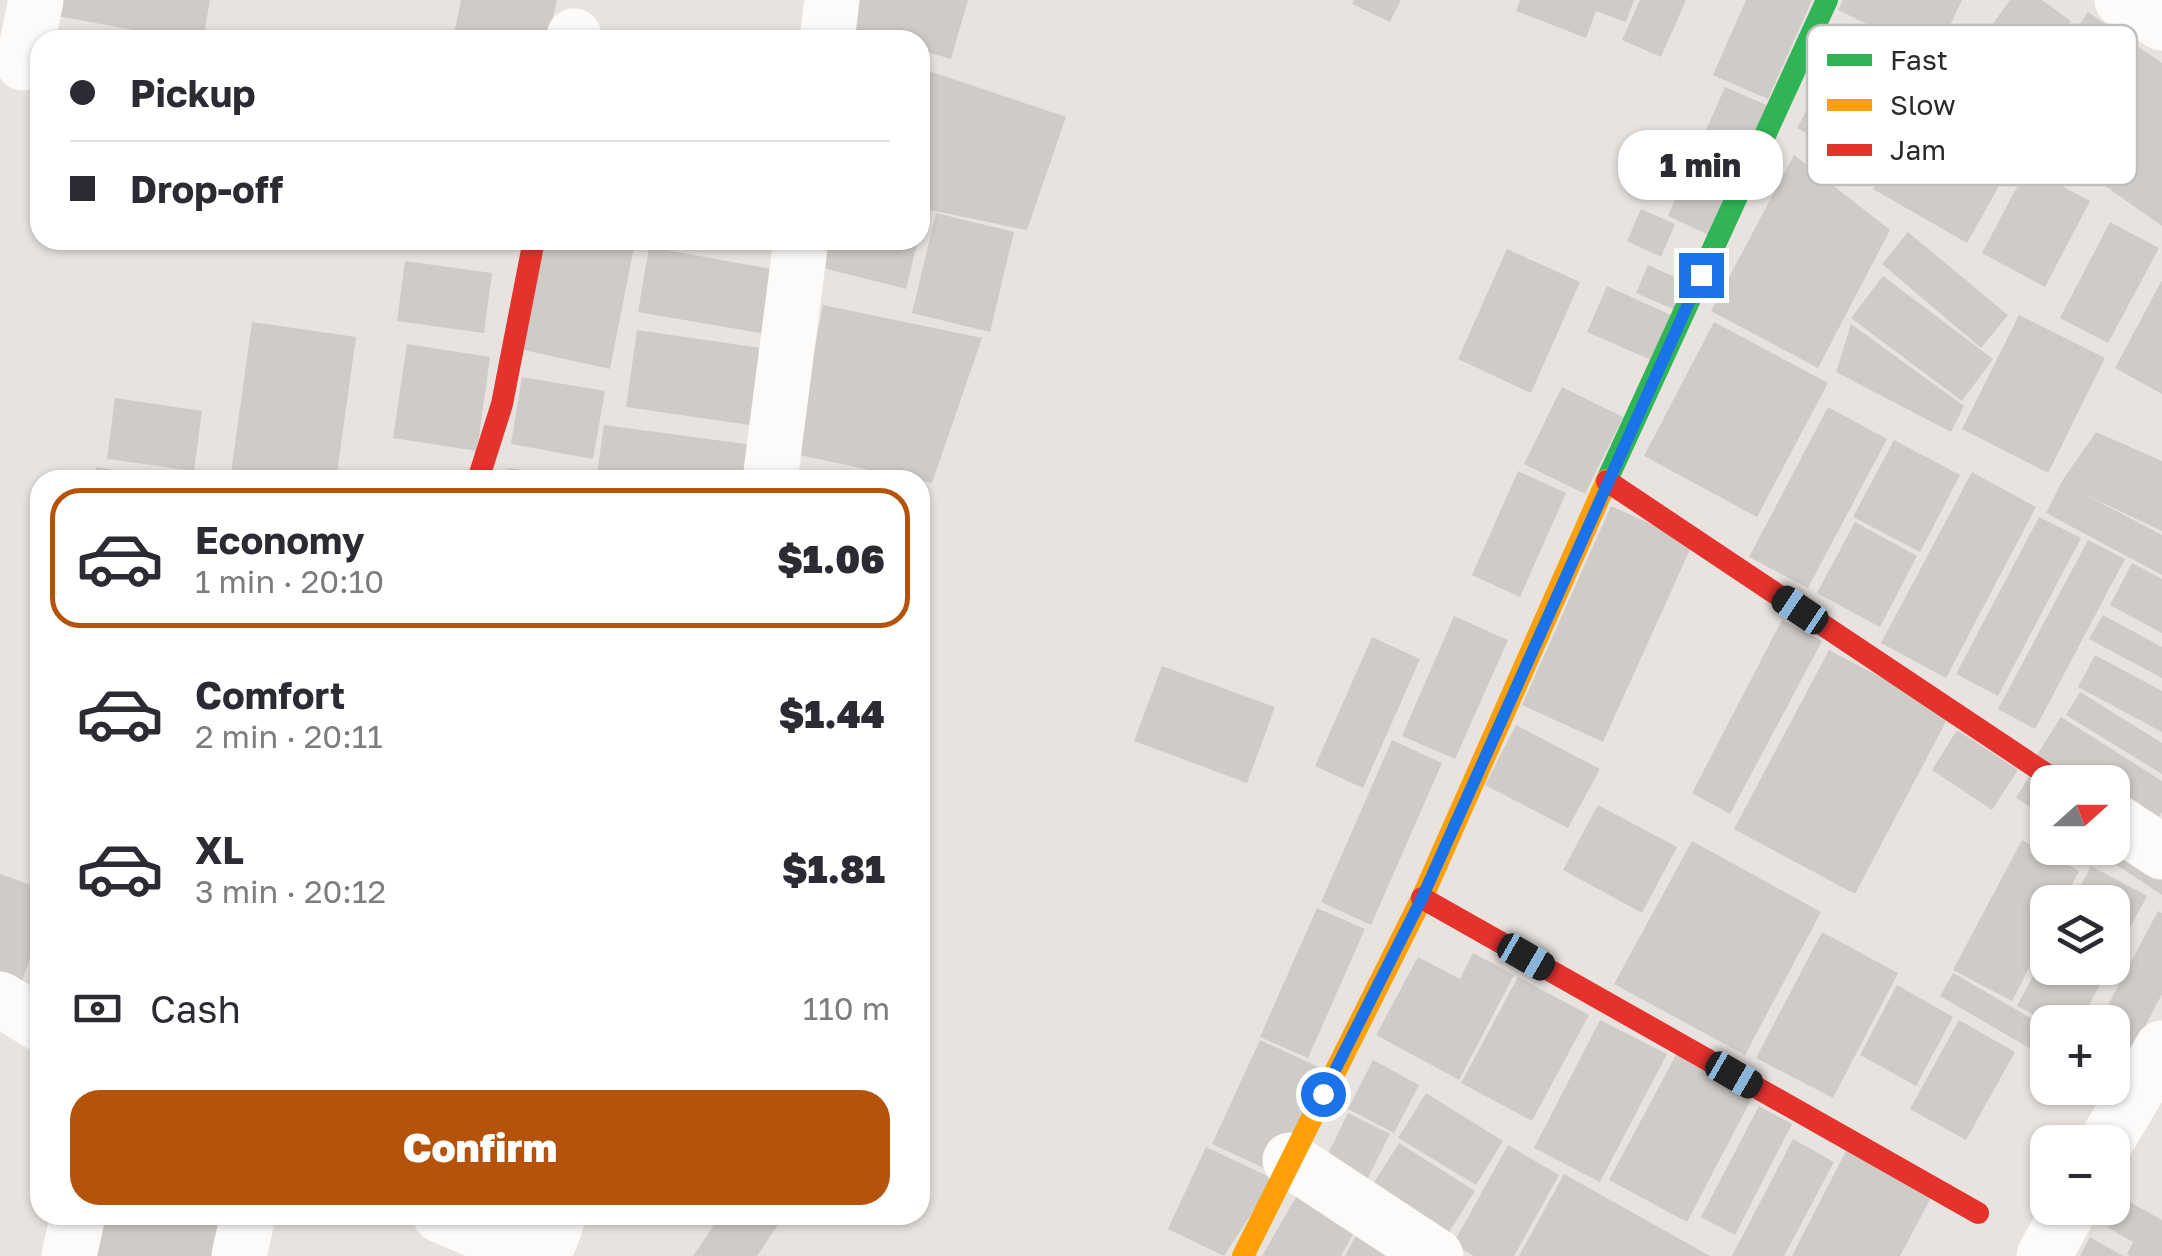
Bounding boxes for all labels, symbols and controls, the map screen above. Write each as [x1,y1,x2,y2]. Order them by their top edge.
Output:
legend [1807,25,2137,185]
text: Fast [1890,43,1948,76]
text: Pickup [130,70,256,115]
text: Slow [1890,88,1956,121]
callout: 1 min [1618,130,1784,200]
text: Jam [1890,133,1946,166]
text: 1 min [1660,146,1741,184]
text: Drop-off [130,166,283,211]
route end [1679,253,1724,298]
icon: car [75,513,165,603]
text: Economy [195,517,364,562]
text: $1.06 [777,536,885,581]
text: 1 min · 20:10 [195,562,384,600]
car [1767,581,1833,639]
icon: car [75,668,165,758]
text: Comfort [195,672,345,717]
text: $1.44 [779,691,885,736]
text: 2 min · 20:11 [195,717,383,755]
north arrow [2030,765,2130,865]
map controls [2030,765,2130,1225]
icon: car [75,823,165,913]
text: XL [195,827,244,872]
text: $1.81 [782,846,885,891]
text: 3 min · 20:12 [195,872,386,910]
button: layers [2030,885,2130,985]
car [1493,929,1559,985]
icon: cash [70,981,125,1036]
text: Cash [150,986,241,1031]
text: 110 m [803,989,890,1027]
button: + [2030,1005,2130,1105]
car [1701,1047,1767,1103]
route start [1301,1072,1346,1117]
button: Confirm [70,1090,890,1205]
button: − [2030,1125,2130,1225]

